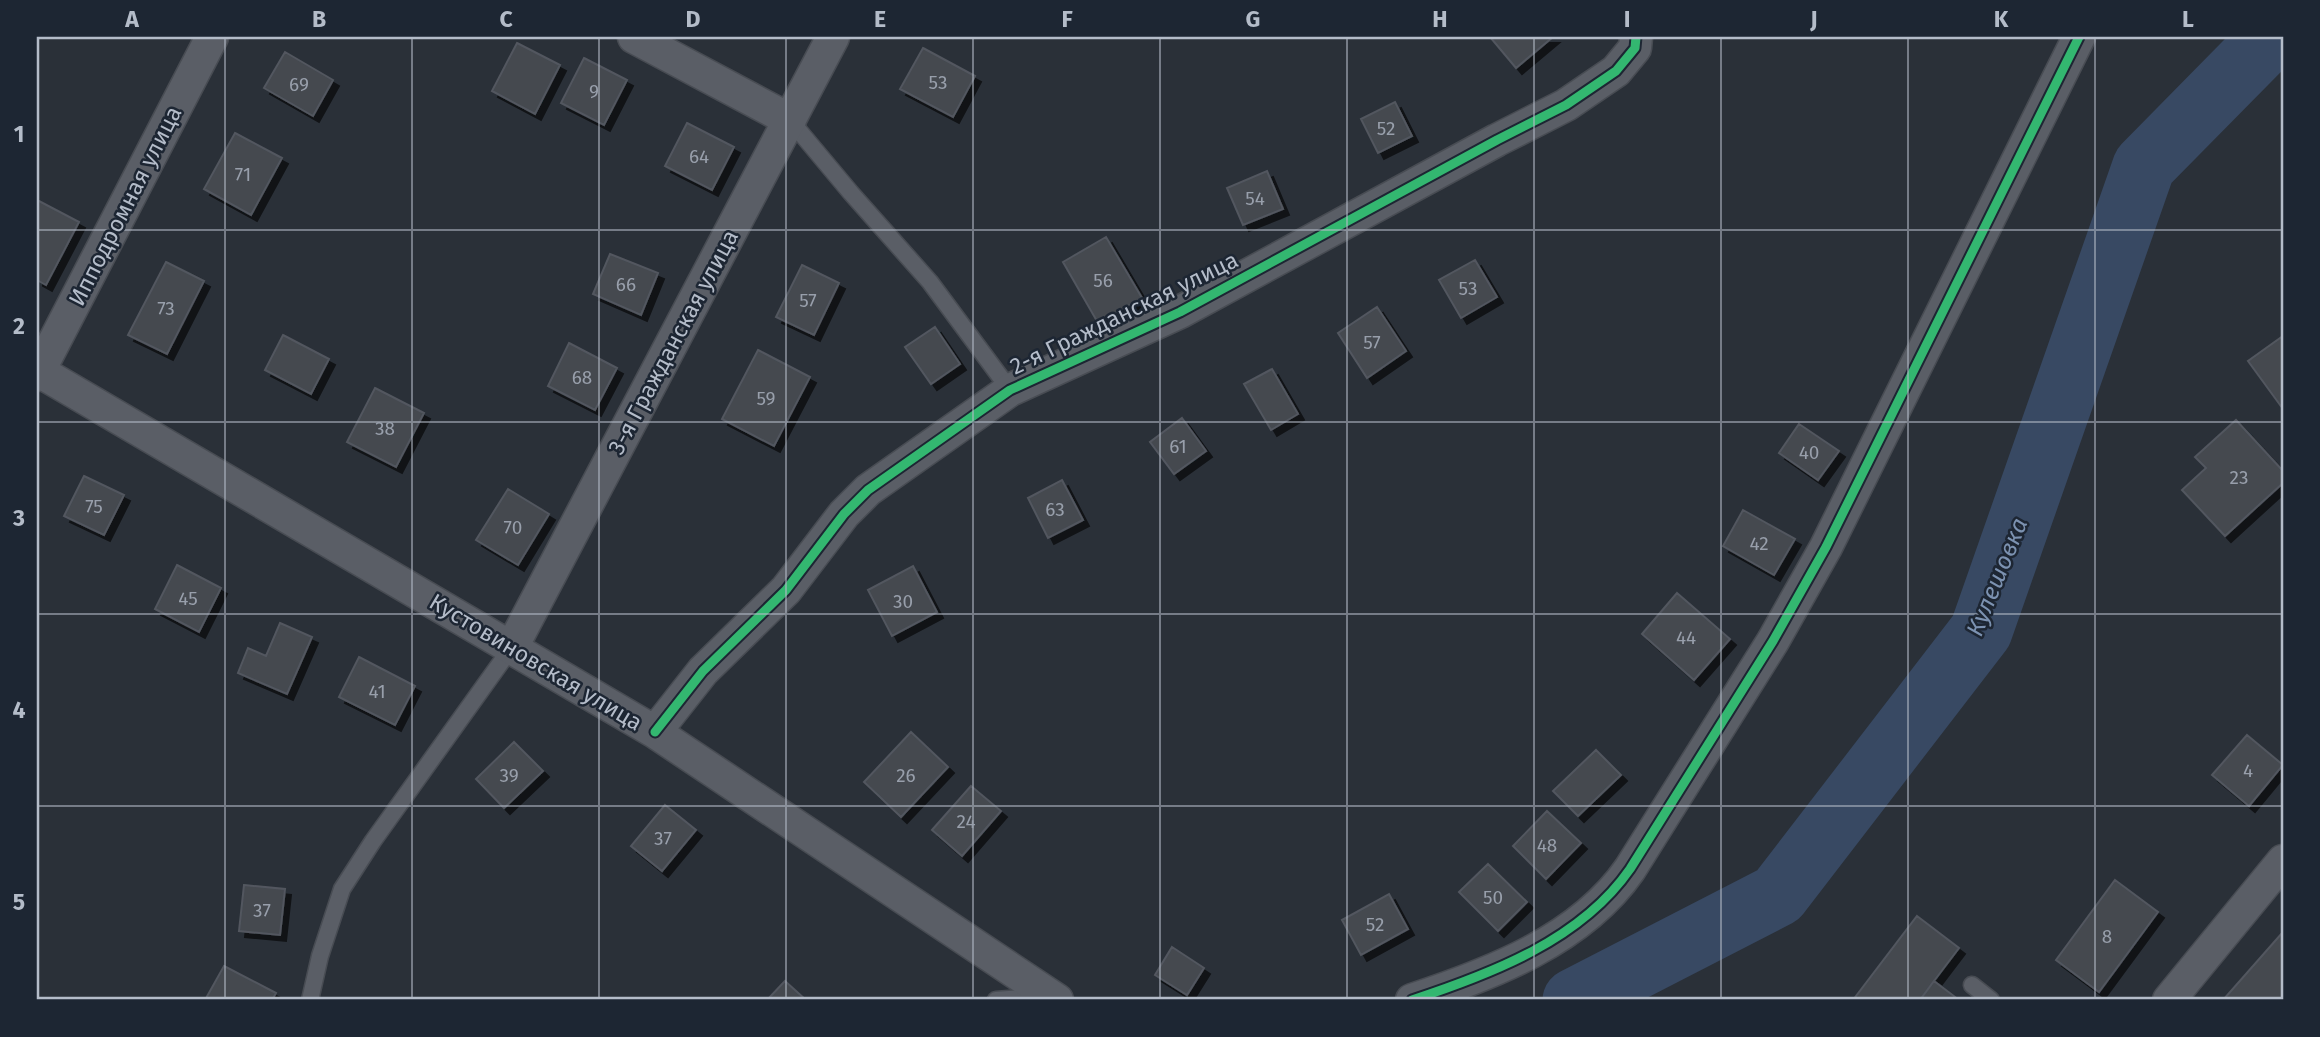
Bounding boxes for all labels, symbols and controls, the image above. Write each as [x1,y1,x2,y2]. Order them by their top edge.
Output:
text: A [124,5,139,33]
text: B [312,5,326,33]
text: C [499,5,513,33]
text: D [686,5,701,33]
text: E [874,5,886,33]
text: F [1061,5,1073,33]
text: G [1246,5,1260,33]
text: H [1432,5,1448,33]
text: I [1624,5,1630,33]
text: J [1809,5,1818,33]
text: K [1994,5,2009,33]
text: L [2182,5,2194,33]
house number: 53 [929,71,947,94]
house number: 69 [289,73,309,96]
house number: 9 [589,80,599,103]
street label: Ипподромная улица [62,101,188,311]
house number: 52 [1377,117,1395,140]
text: 1 [14,120,24,148]
house number: 64 [689,145,709,168]
house number: 71 [235,163,251,186]
house number: 54 [1245,187,1265,210]
street label: 3-я Гражданская улица [602,225,744,459]
street label: 2-я Гражданская улица [1005,246,1243,380]
house number: 56 [1093,269,1113,292]
house number: 66 [616,273,636,296]
house number: 53 [1459,277,1477,300]
house number: 57 [799,289,817,312]
house number: 73 [157,297,175,320]
text: 2 [13,312,25,340]
house number: 57 [1363,331,1381,354]
house number: 68 [572,366,592,389]
house number: 59 [756,387,776,410]
house number: 38 [375,417,395,440]
house number: 61 [1169,435,1187,458]
house number: 40 [1799,441,1819,464]
house number: 23 [2230,466,2248,489]
house number: 75 [85,495,103,518]
house number: 63 [1045,498,1065,521]
text: 3 [12,504,25,532]
water label: Кулешовка [1961,514,2033,640]
house number: 70 [504,516,522,539]
house number: 42 [1749,532,1769,555]
house number: 45 [178,587,198,610]
street label: Кустовиновская улица [424,587,648,737]
house number: 30 [893,590,913,613]
house number: 44 [1676,626,1696,649]
house number: 41 [368,680,386,703]
text: 4 [13,696,26,724]
house number: 4 [2243,759,2253,782]
house number: 39 [499,764,519,787]
house number: 26 [896,764,916,787]
house number: 24 [956,810,976,833]
house number: 37 [654,827,672,850]
house number: 48 [1537,834,1557,857]
house number: 50 [1483,886,1503,909]
text: 5 [13,888,25,916]
house number: 37 [253,899,271,922]
house number: 52 [1366,913,1384,936]
house number: 8 [2102,925,2112,948]

